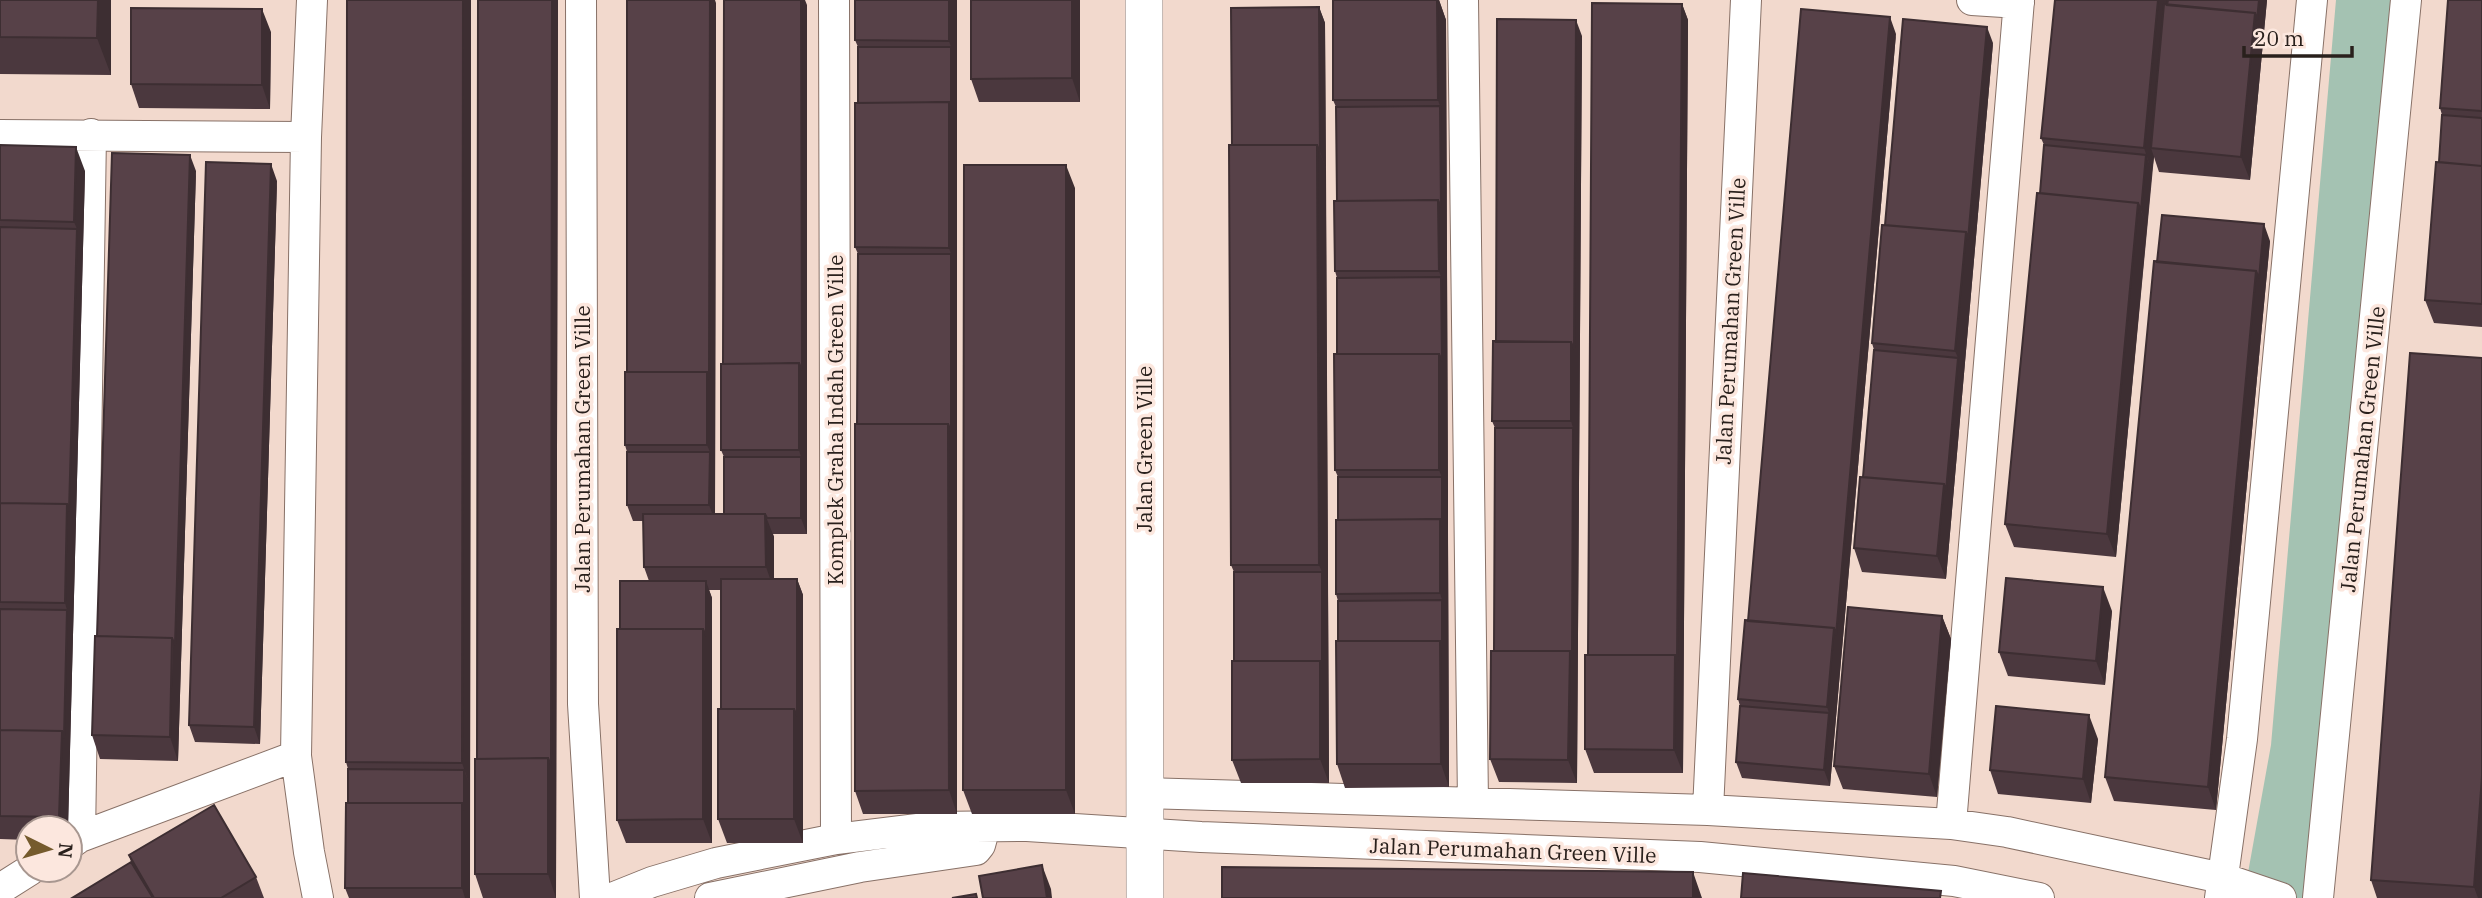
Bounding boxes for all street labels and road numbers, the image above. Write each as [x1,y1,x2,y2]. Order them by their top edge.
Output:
street label: Jalan Perumahan Green Ville [1709,177,1751,465]
street label: Komplek Graha Indah Green Ville [821,254,849,586]
street label: Jalan Perumahan Green Ville [568,305,596,593]
street label: Jalan Perumahan Green Ville [2333,305,2391,593]
street label: Jalan Green Ville [1130,366,1158,532]
street label: Jalan Perumahan Green Ville [1369,831,1657,869]

